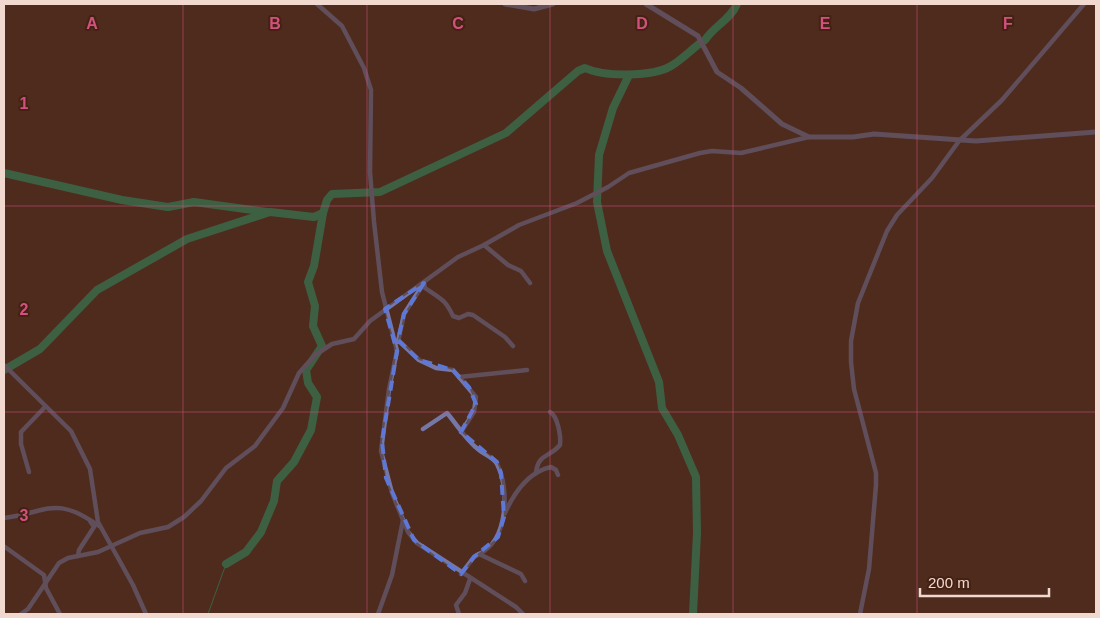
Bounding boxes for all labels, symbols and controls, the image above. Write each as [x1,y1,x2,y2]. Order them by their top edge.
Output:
text: A [86,15,98,32]
text: B [269,15,281,32]
text: C [452,15,464,32]
text: D [636,15,648,32]
text: E [820,15,831,32]
text: F [1003,15,1013,32]
text: 1 [20,95,29,112]
text: 2 [20,301,29,318]
text: 3 [20,507,29,524]
scale bar [920,566,1049,598]
text: 200 m [928,574,970,591]

